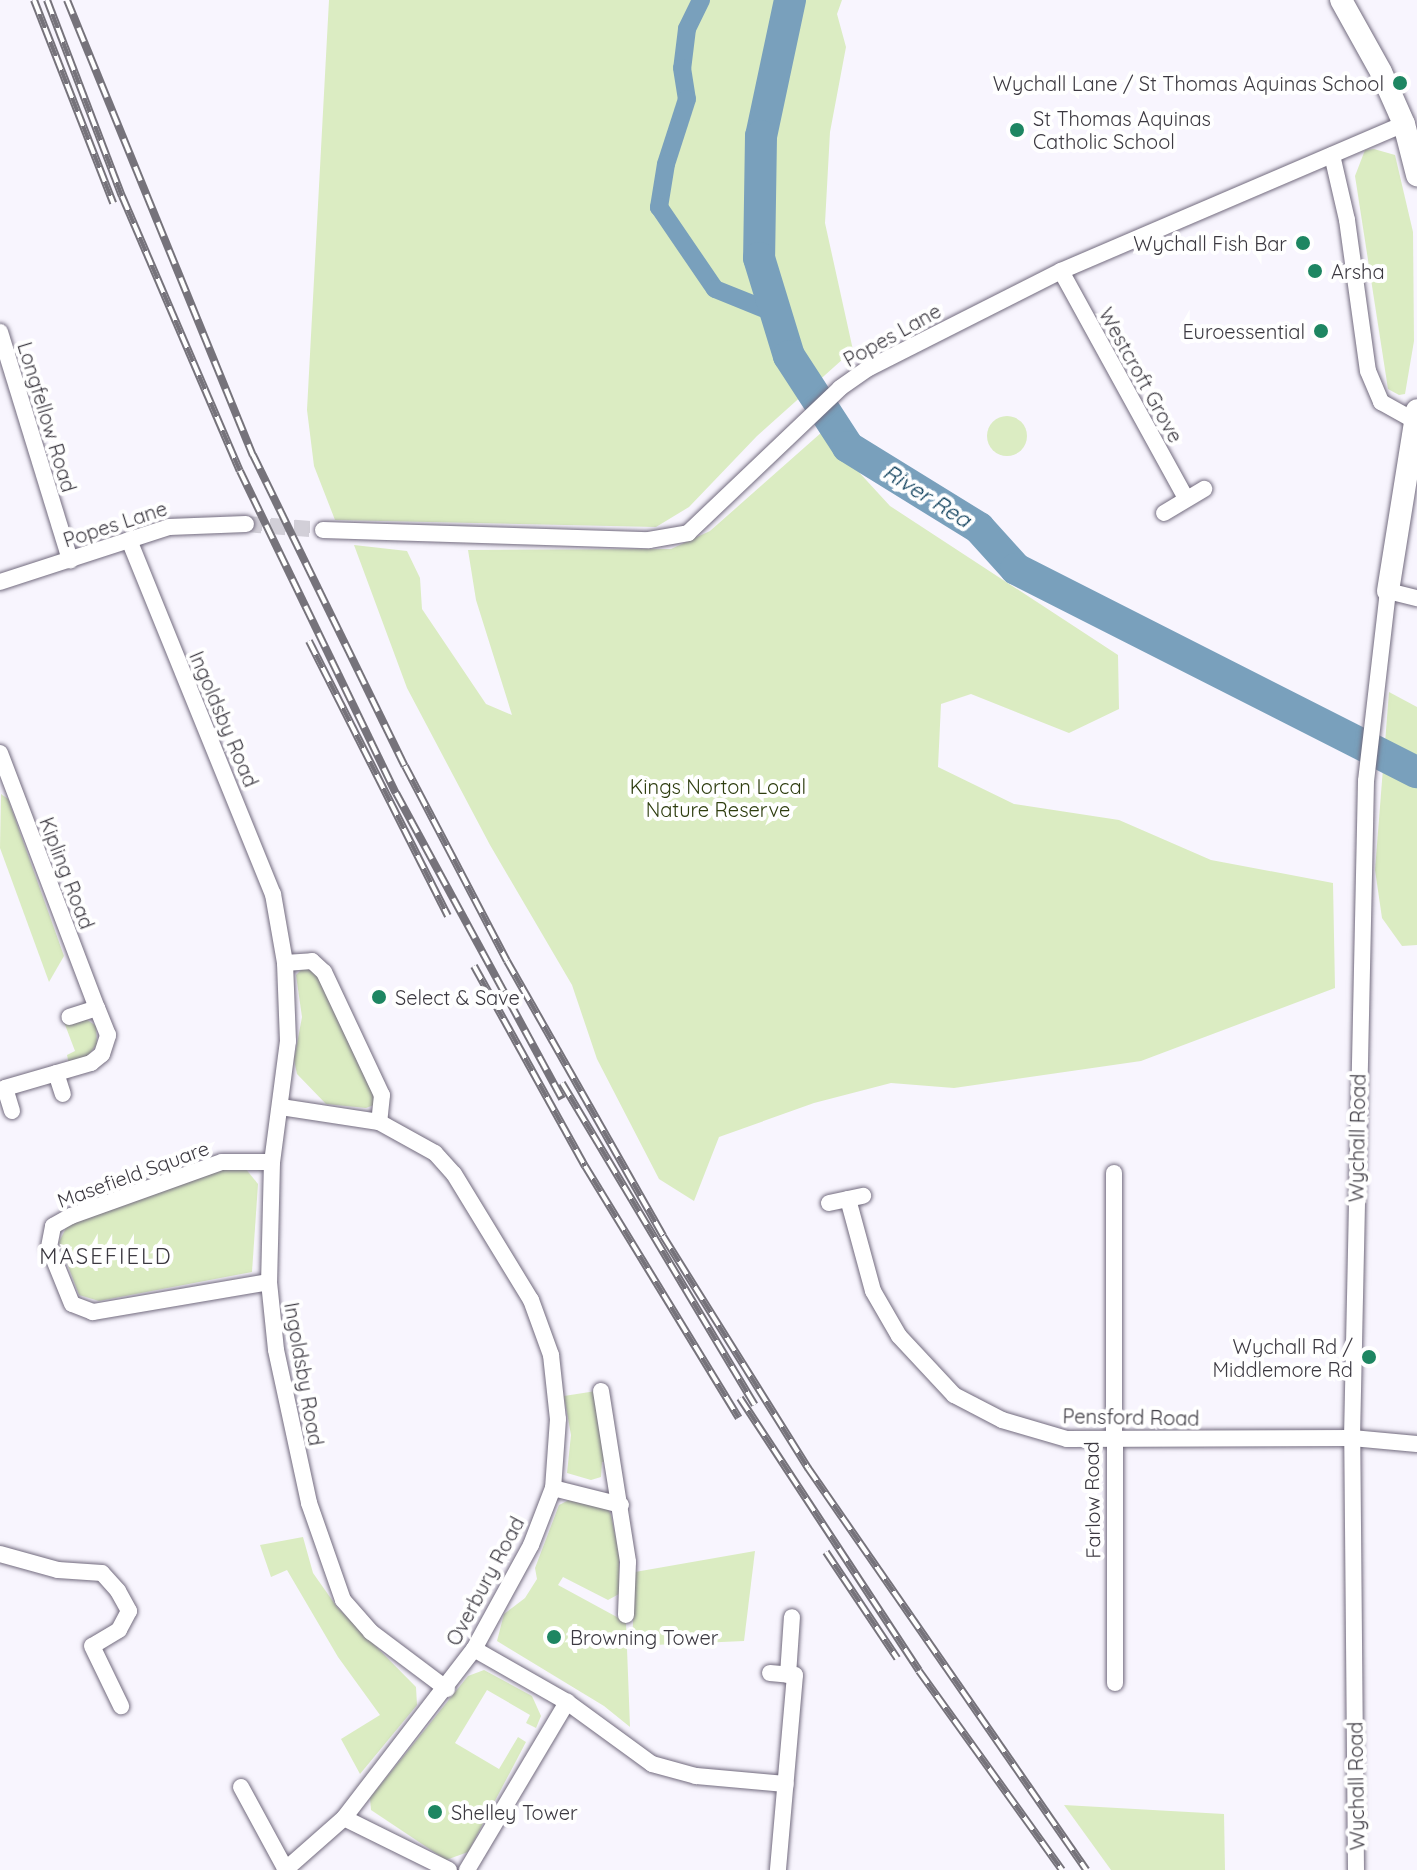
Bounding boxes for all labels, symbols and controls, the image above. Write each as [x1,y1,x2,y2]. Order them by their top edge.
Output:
place label: Wychall Lane / St Thomas Aquinas School [993,71,1384,95]
marker: Wychall Lane / St Thomas Aquinas School [1391,74,1409,92]
place label: St Thomas Aquinas Catholic School [1033,106,1211,153]
marker: St Thomas Aquinas Catholic School [1008,121,1026,139]
place label: Wychall Fish Bar [1133,231,1287,255]
marker: Wychall Fish Bar [1294,234,1312,252]
place label: Arsha [1331,259,1384,283]
marker: Arsha [1306,262,1324,280]
street label: Popes Lane [839,298,945,372]
street label: Westcroft Grove [1094,303,1188,447]
place label: Euroessential [1182,319,1305,343]
marker: Euroessential [1312,322,1330,340]
street label: Longfellow Road [13,339,81,495]
water label: River Rea [878,459,976,533]
street label: Popes Lane [60,496,170,552]
street label: Ingoldsby Road [185,647,263,791]
park label: Kings Norton Local Nature Reserve [630,774,806,821]
street label: Kipling Road [35,814,99,932]
place label: Select & Save [395,985,520,1009]
marker: Select & Save [370,988,388,1006]
street label: Wychall Road [1344,1073,1370,1203]
street label: Masefield Square [54,1135,212,1213]
district label: MASEFIELD [39,1244,173,1270]
street label: Ingoldsby Road [280,1300,328,1448]
place label: Wychall Rd / Middlemore Rd [1212,1334,1353,1381]
marker: Wychall Rd / Middlemore Rd [1360,1348,1378,1366]
street label: Pensford Road [1062,1404,1200,1430]
street label: Farlow Road [1079,1441,1105,1559]
street label: Overbury Road [441,1512,529,1650]
place label: Browning Tower [570,1625,719,1649]
marker: Browning Tower [545,1628,563,1646]
street label: Wychall Road [1343,1721,1369,1851]
place label: Shelley Tower [451,1800,578,1824]
marker: Shelley Tower [426,1803,444,1821]

